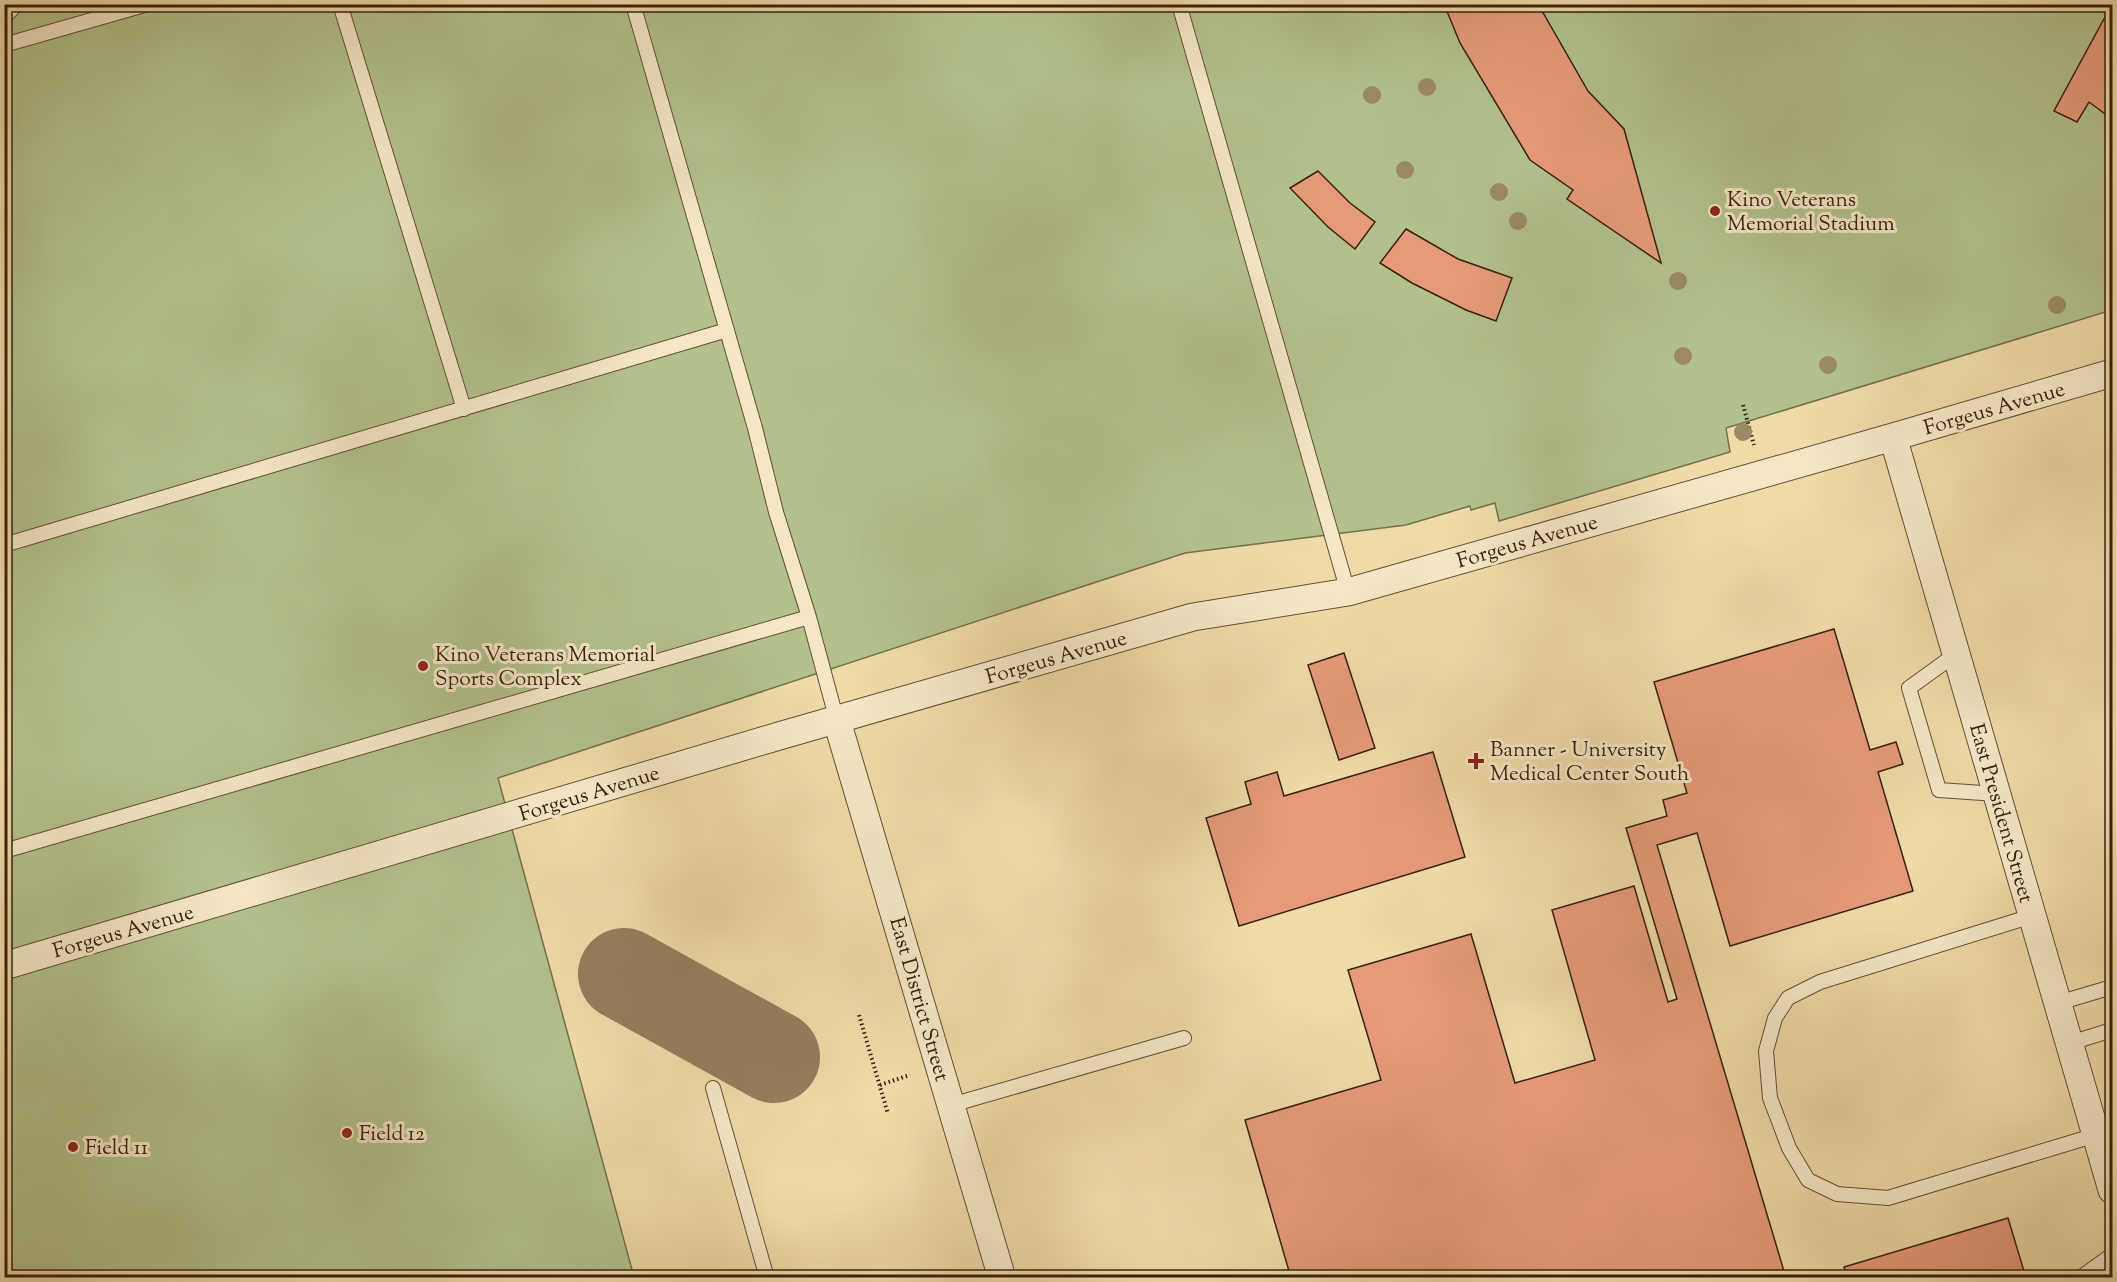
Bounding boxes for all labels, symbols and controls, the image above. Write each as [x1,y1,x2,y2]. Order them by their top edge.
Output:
place label: Kino Veterans Memorial Stadium [1727,186,1895,240]
marker: Kino Veterans Memorial Stadium [1708,204,1722,218]
street label: Forgeus Avenue [1920,375,2069,444]
street label: Forgeus Avenue [1453,508,1602,577]
street label: Forgeus Avenue [982,624,1131,693]
place label: Kino Veterans Memorial Sports Complex [435,641,655,695]
marker: Kino Veterans Memorial Sports Complex [416,659,430,673]
street label: East President Street [1960,720,2040,907]
place label: Banner - University Medical Center South [1490,736,1689,790]
marker: Banner - University Medical Center South [1467,752,1485,770]
street label: Forgeus Avenue [516,759,664,831]
street label: Forgeus Avenue [49,898,198,967]
street label: East District Street [880,914,956,1085]
place label: Field 12 [359,1120,425,1150]
marker: Field 12 [340,1126,354,1140]
place label: Field 11 [85,1134,148,1164]
marker: Field 11 [66,1140,80,1154]

